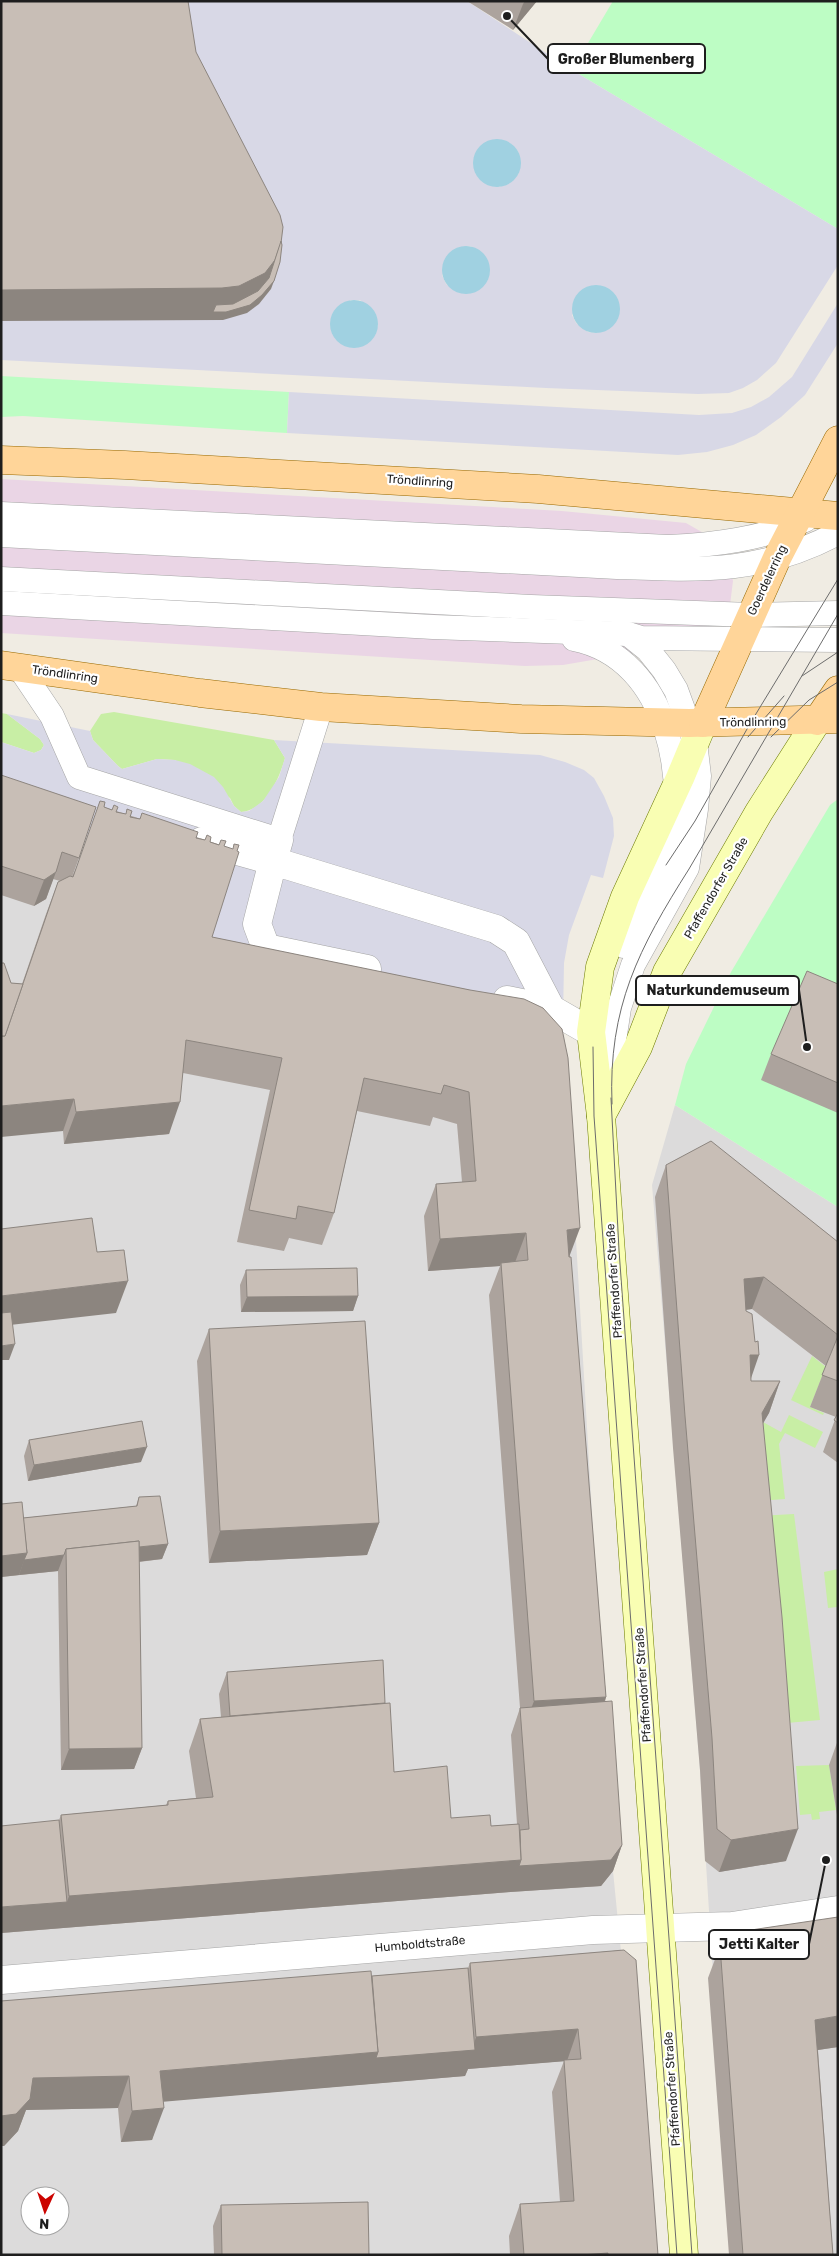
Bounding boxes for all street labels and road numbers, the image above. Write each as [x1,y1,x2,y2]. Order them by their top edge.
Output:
street label: Tröndlinring [386,472,454,490]
street label: Goerdelerring [745,543,789,617]
street label: Tröndlinring [31,662,99,686]
street label: Tröndlinring [720,714,786,730]
street label: Pfaffendorfer Straße [681,834,751,941]
street label: Pfaffendorfer Straße [603,1223,625,1339]
street label: Pfaffendorfer Straße [632,1627,654,1743]
street label: Humboldtstraße [374,1933,466,1955]
street label: Pfaffendorfer Straße [661,2031,683,2147]

